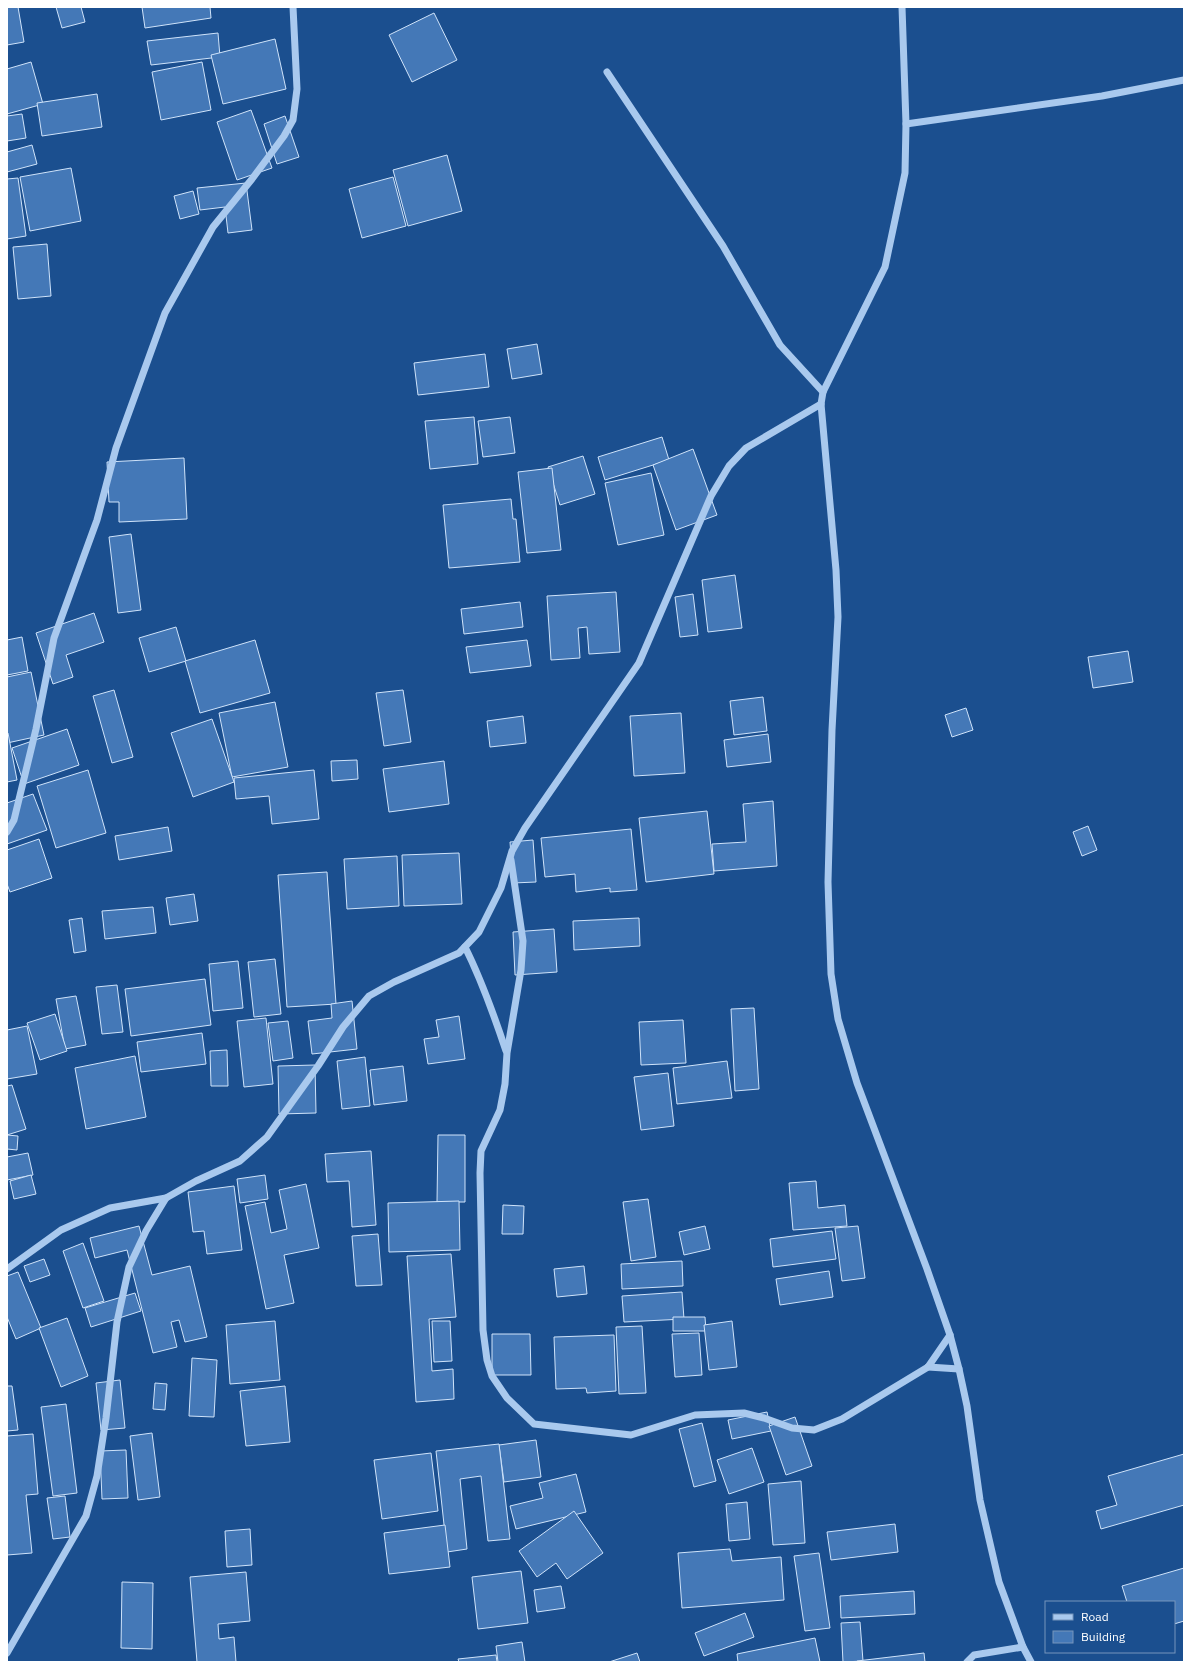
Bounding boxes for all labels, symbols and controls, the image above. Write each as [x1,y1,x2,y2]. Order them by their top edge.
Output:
legend [1045,1601,1175,1653]
text: Road [1081,1609,1109,1624]
text: Building [1081,1629,1126,1644]

